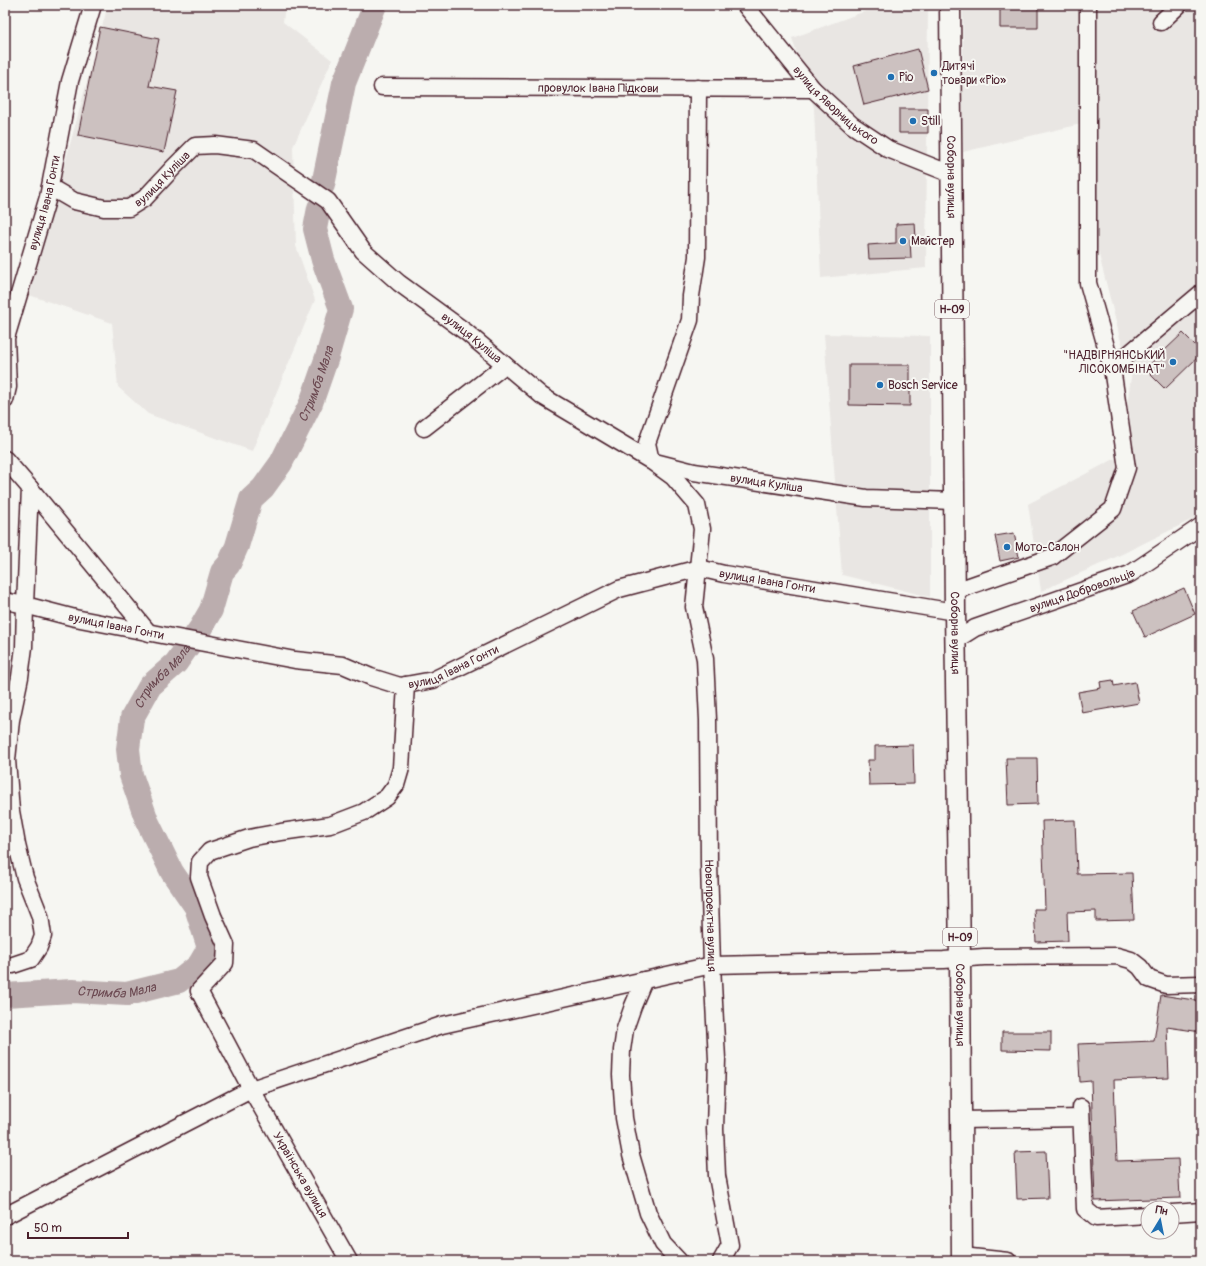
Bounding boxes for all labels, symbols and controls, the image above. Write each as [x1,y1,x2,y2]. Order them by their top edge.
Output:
place label: Дитячі товари «Ріо» [941,59,1006,88]
street label: вулиця Яворницького [790,63,882,148]
marker: Дитячі товари «Ріо» [929,68,939,78]
place label: Ріо [899,70,914,85]
marker: Ріо [886,72,896,82]
street label: провулок Івана Підкови [538,80,659,96]
place label: Still [921,114,941,129]
marker: Still [908,116,918,126]
street label: Соборна вулиця [944,135,959,219]
street label: вулиця Куліша [132,148,193,210]
street label: вулиця Івана Гонти [25,154,63,252]
place label: Майстер [911,234,955,249]
marker: Майстер [898,236,908,246]
road number: Н-09 [935,300,969,318]
street label: вулиця Куліша [439,309,505,367]
water label: Стримба Мала [295,344,338,425]
place label: "НАДВІРНЯНСЬКИЙ ЛІСОКОМБІНАТ" [1063,348,1165,377]
marker: "НАДВІРНЯНСЬКИЙ ЛІСОКОМБІНАТ" [1168,357,1178,367]
place label: Bosch Service [888,378,958,393]
marker: Bosch Service [875,380,885,390]
street label: вулиця Куліша [729,470,804,496]
place label: Мото-Салон [1015,540,1079,555]
marker: Мото-Салон [1002,542,1012,552]
street label: вулиця Добровольців [1027,565,1138,616]
street label: вулиця Івана Гонти [718,566,817,597]
street label: Соборна вулиця [947,591,963,675]
street label: вулиця Івана Гонти [67,609,166,643]
water label: Стримба Мала [131,641,195,712]
street label: вулиця Івана Гонти [407,641,501,692]
street label: Новопроектна вулиця [701,859,720,973]
road number: Н-09 [943,928,977,946]
street label: Соборна вулиця [953,963,968,1047]
water label: Стримба Мала [77,979,159,1002]
street label: Українська вулиця [269,1129,331,1221]
north arrow [1140,1200,1180,1240]
text: Пн [1155,1203,1169,1218]
scale bar [28,1214,128,1240]
text: 50 m [34,1221,62,1236]

